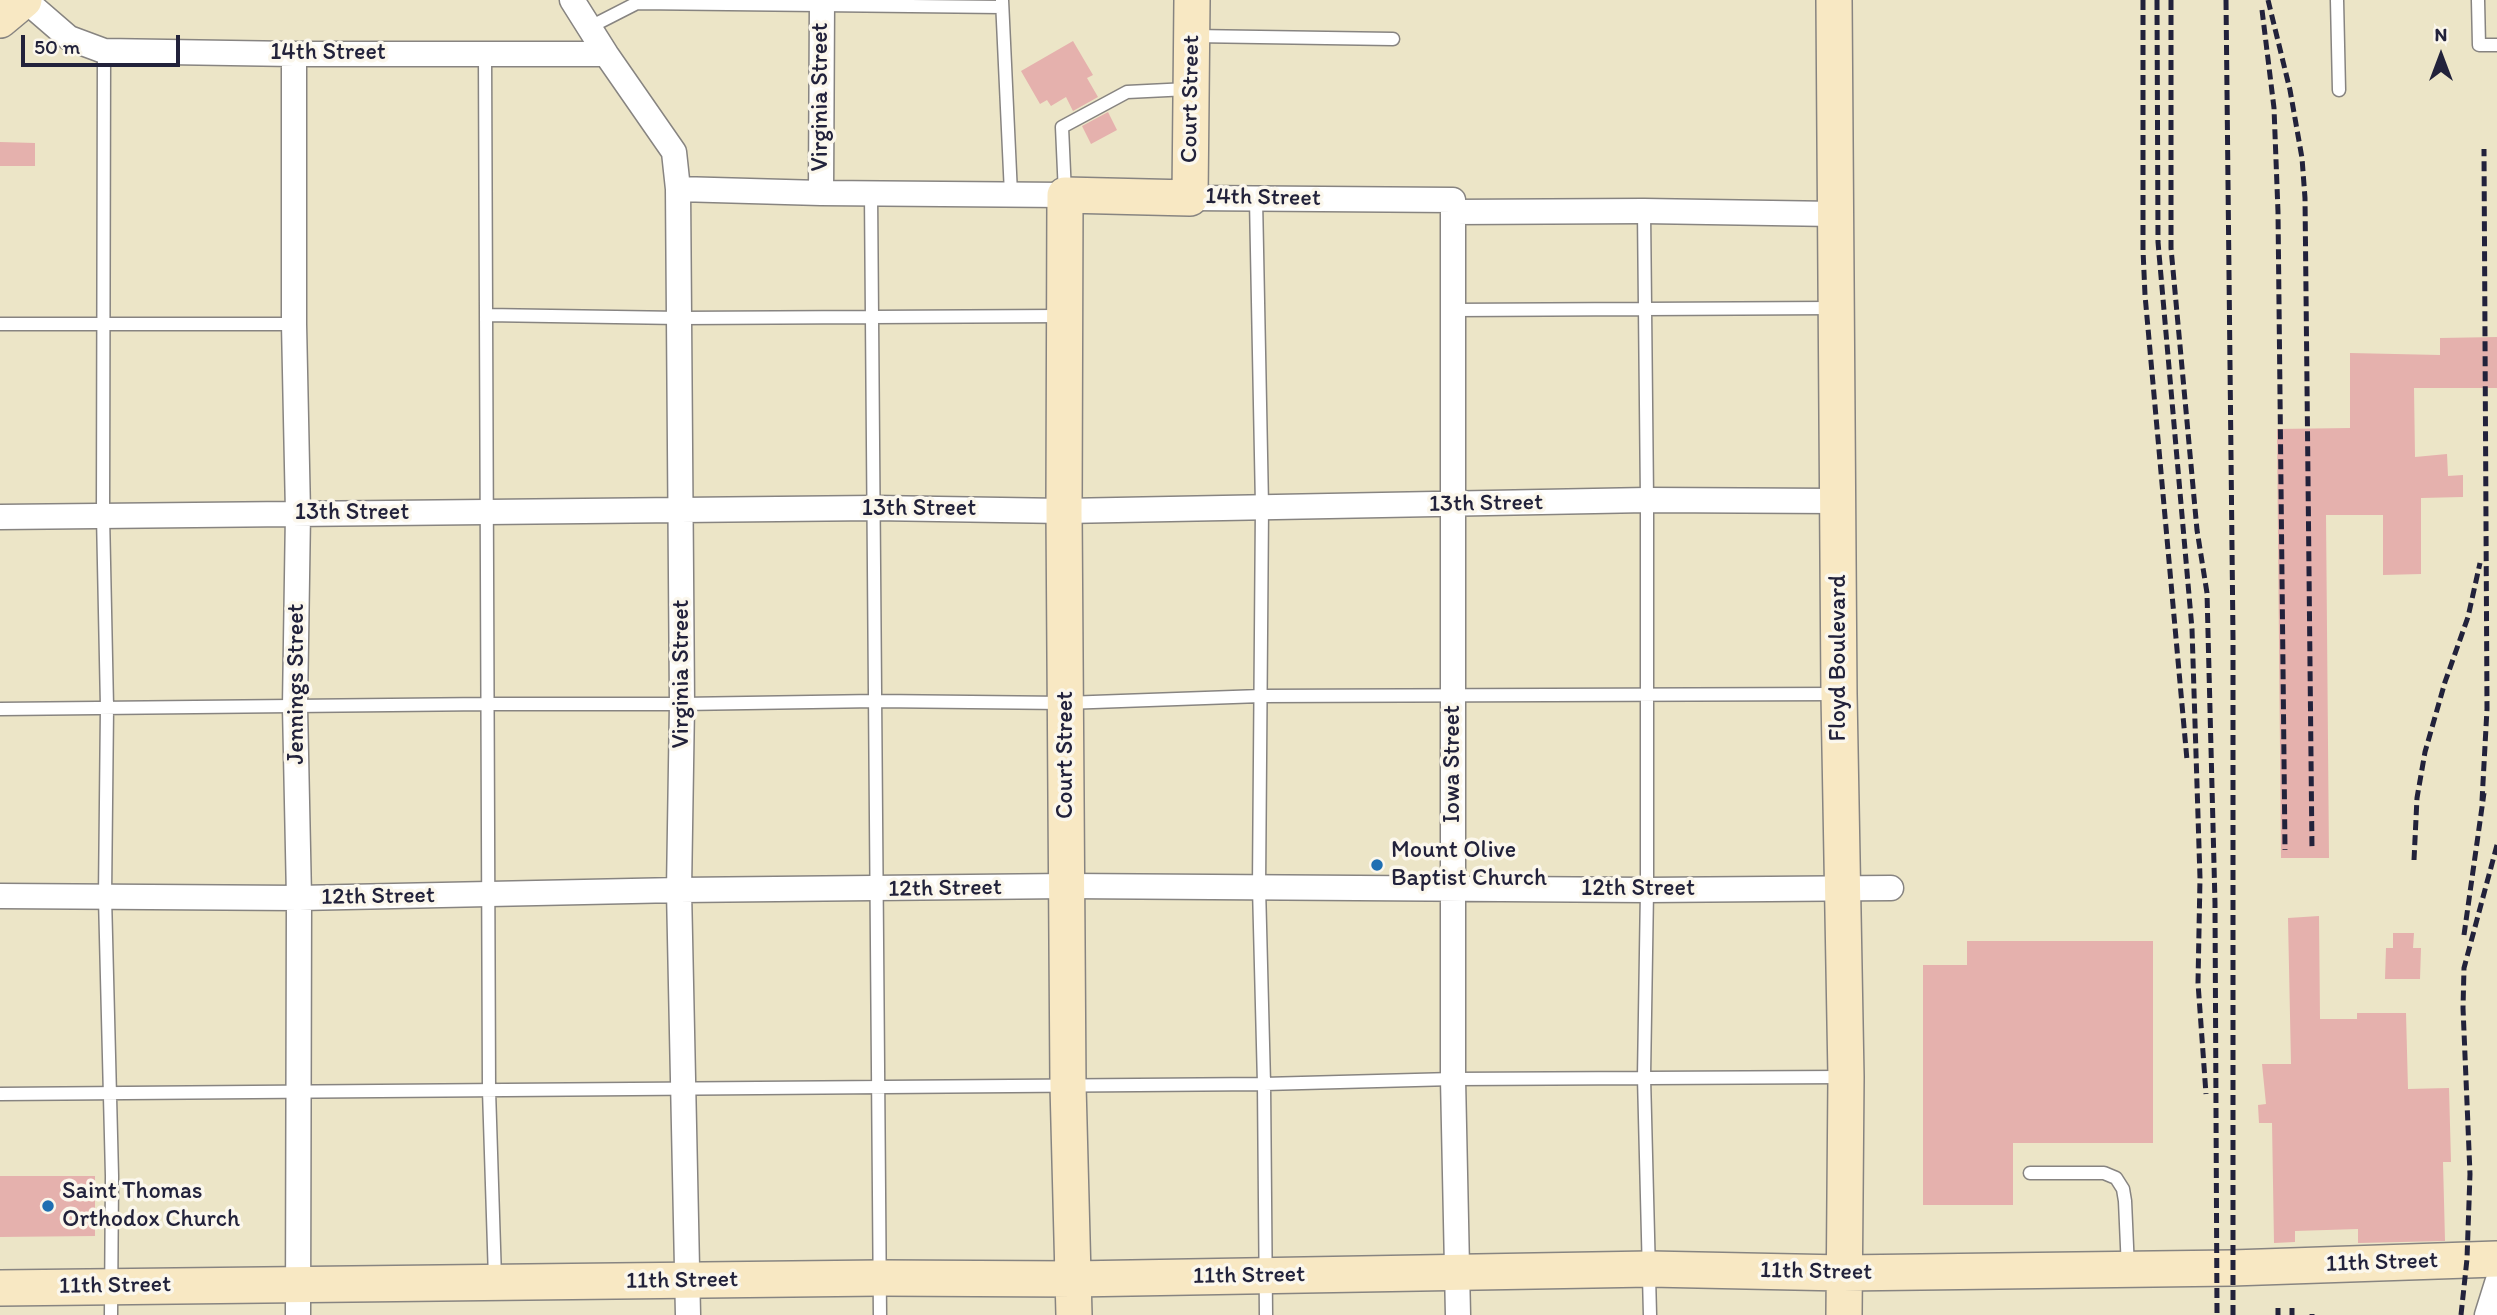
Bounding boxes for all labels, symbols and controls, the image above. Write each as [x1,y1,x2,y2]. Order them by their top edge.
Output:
scale bar [24,21,184,65]
north arrow [2406,21,2476,91]
street label: Virginia Street [807,22,835,172]
text: N [2435,23,2447,46]
text: 50 m [34,34,80,59]
street label: Court Street [1175,35,1207,163]
street label: 14th Street [270,39,386,67]
street label: 14th Street [1205,183,1321,213]
street label: 13th Street [1429,489,1543,519]
street label: 13th Street [862,495,976,523]
street label: 13th Street [295,499,409,527]
street label: Floyd Boulevard [1825,575,1853,741]
street label: Virginia Street [668,599,696,749]
street label: Jennings Street [283,603,311,765]
street label: Court Street [1052,691,1080,819]
street label: Iowa Street [1439,705,1467,823]
place label: Mount Olive Baptist Church [1391,837,1547,893]
marker: Mount Olive Baptist Church [1369,857,1385,873]
street label: 12th Street [888,874,1002,904]
street label: 12th Street [1581,875,1695,903]
street label: 12th Street [321,882,435,912]
place label: Saint Thomas Orthodox Church [62,1178,240,1234]
marker: Saint Thomas Orthodox Church [40,1198,56,1214]
street label: 11th Street [2325,1247,2439,1279]
street label: 11th Street [1760,1257,1872,1287]
street label: 11th Street [1193,1261,1305,1291]
street label: 11th Street [626,1266,738,1296]
street label: 11th Street [59,1271,171,1301]

